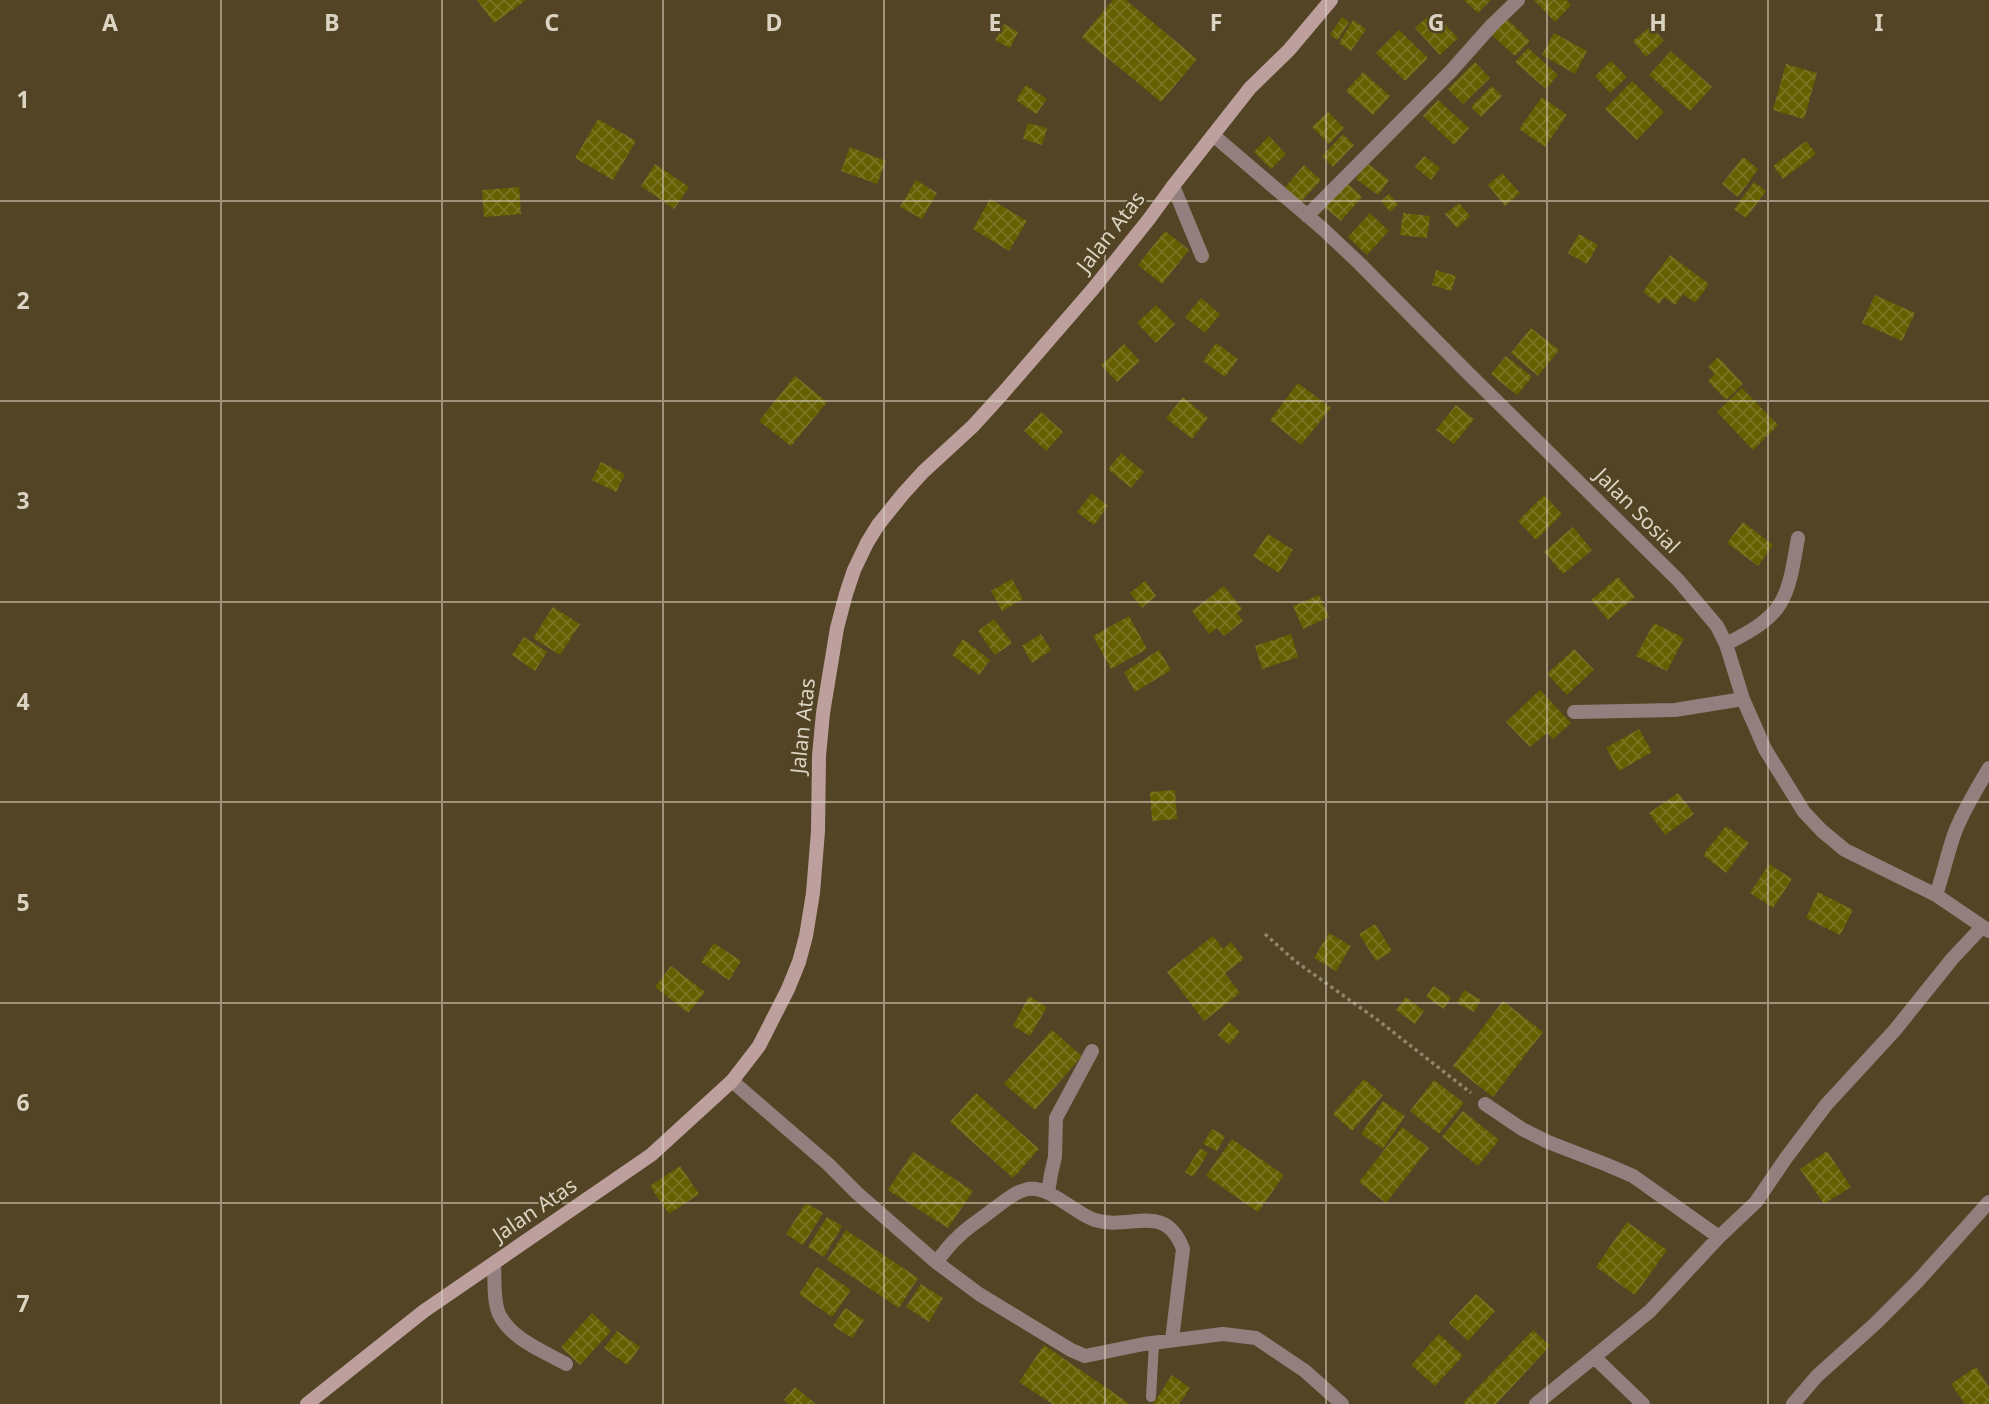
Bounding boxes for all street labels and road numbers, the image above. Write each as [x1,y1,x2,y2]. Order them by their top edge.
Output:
street label: Jalan Atas [1068,185,1151,279]
street label: Jalan Sosial [1587,460,1687,559]
street label: Jalan Atas [783,677,821,777]
street label: Jalan Atas [485,1171,582,1249]

